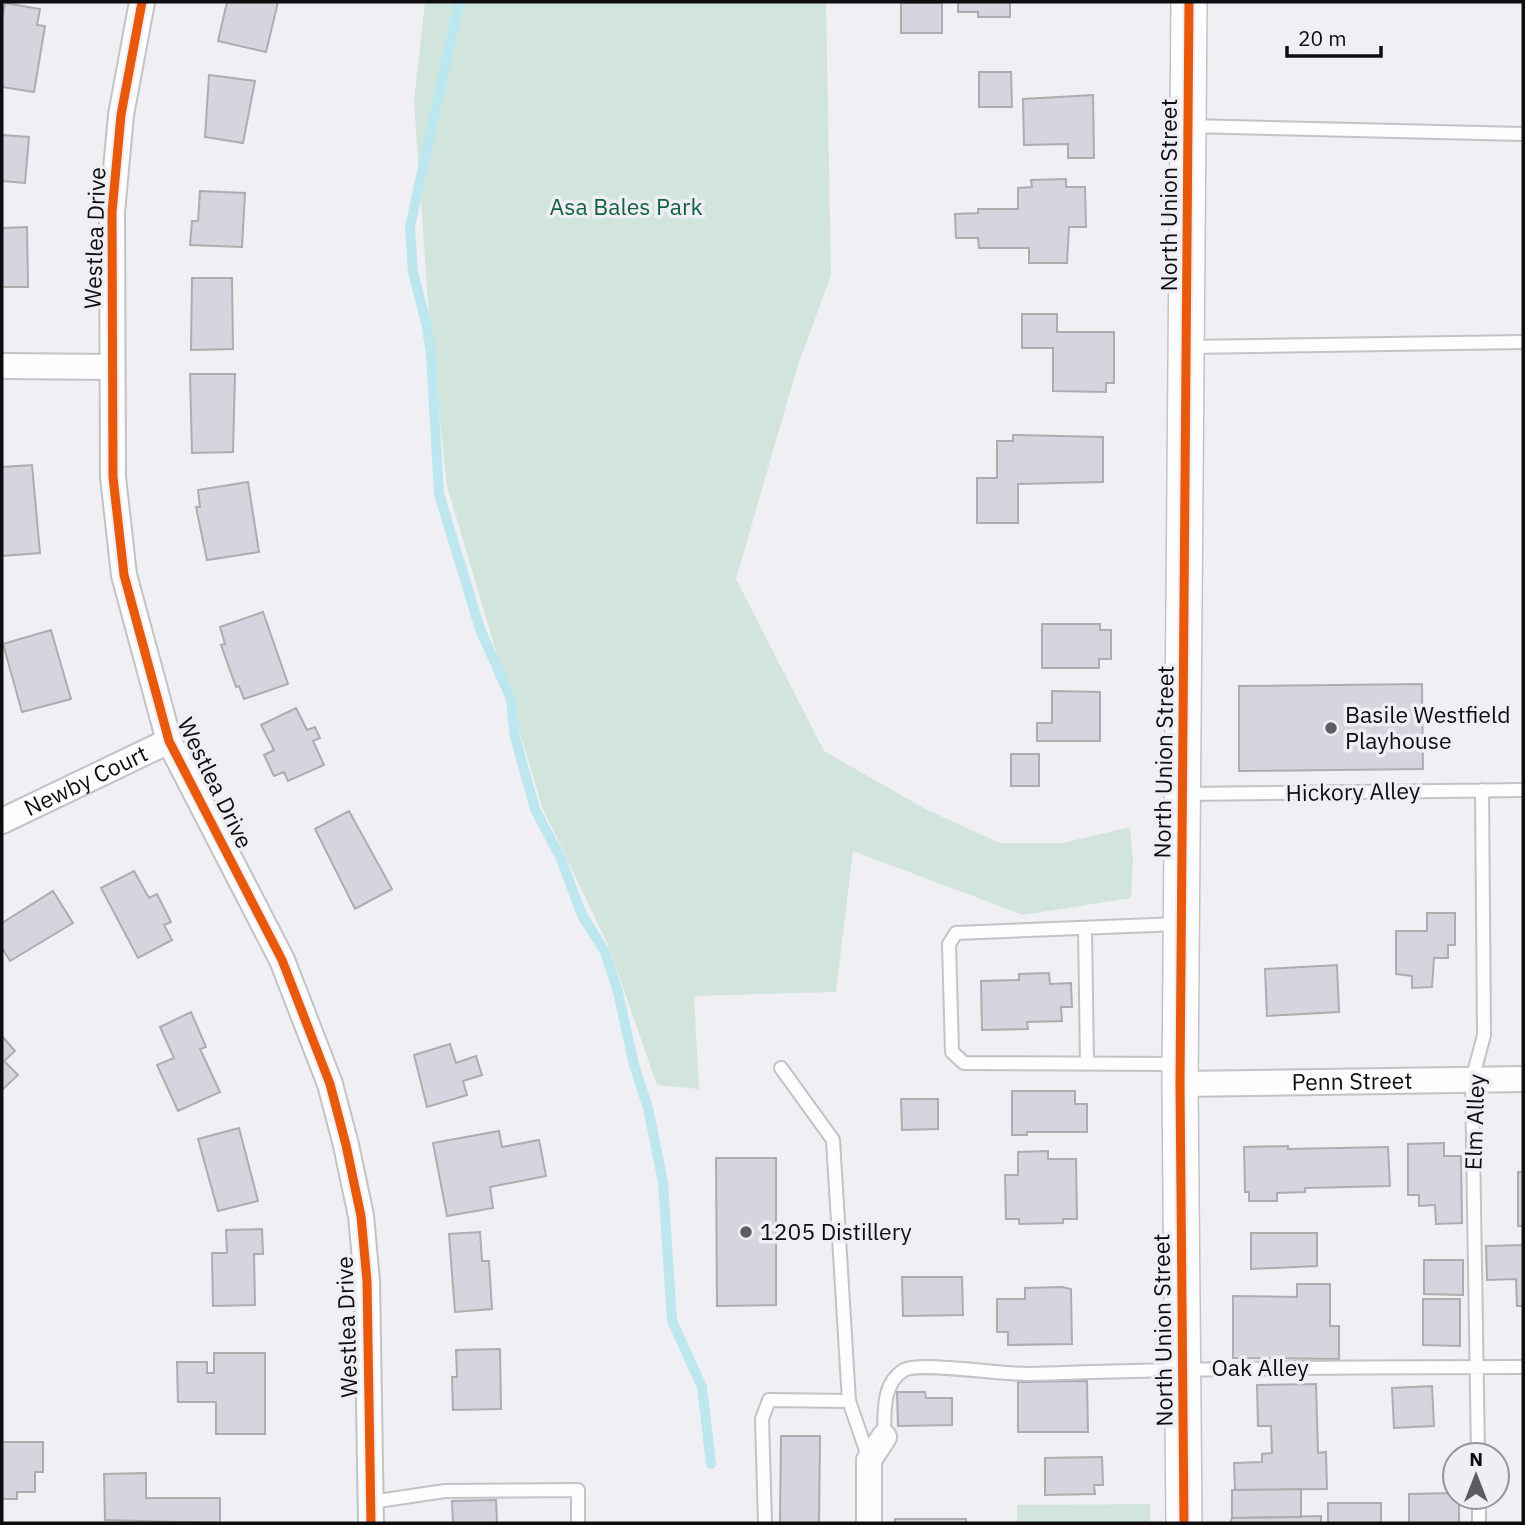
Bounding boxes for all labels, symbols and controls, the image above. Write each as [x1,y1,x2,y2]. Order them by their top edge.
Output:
scale bar [1287,14,1382,58]
text: 20 m [1298,24,1347,52]
street label: North Union Street [1153,98,1183,292]
street label: Westlea Drive [77,167,111,309]
park label: Asa Bales Park [549,191,703,221]
street label: North Union Street [1146,665,1180,859]
place label: Basile Westfield Playhouse [1345,699,1511,755]
street label: Westlea Drive [171,712,260,853]
marker: Basile Westfield Playhouse [1323,720,1339,736]
street label: Newby Court [19,738,152,822]
street label: Hickory Alley [1285,775,1421,807]
street label: Penn Street [1291,1065,1413,1096]
street label: Elm Alley [1457,1073,1491,1171]
place label: 1205 Distillery [760,1216,912,1246]
marker: 1205 Distillery [738,1224,754,1240]
street label: North Union Street [1145,1233,1179,1427]
street label: Westlea Drive [329,1256,363,1398]
street label: Oak Alley [1211,1352,1309,1382]
north arrow [1441,1441,1511,1511]
text: N [1469,1447,1483,1471]

